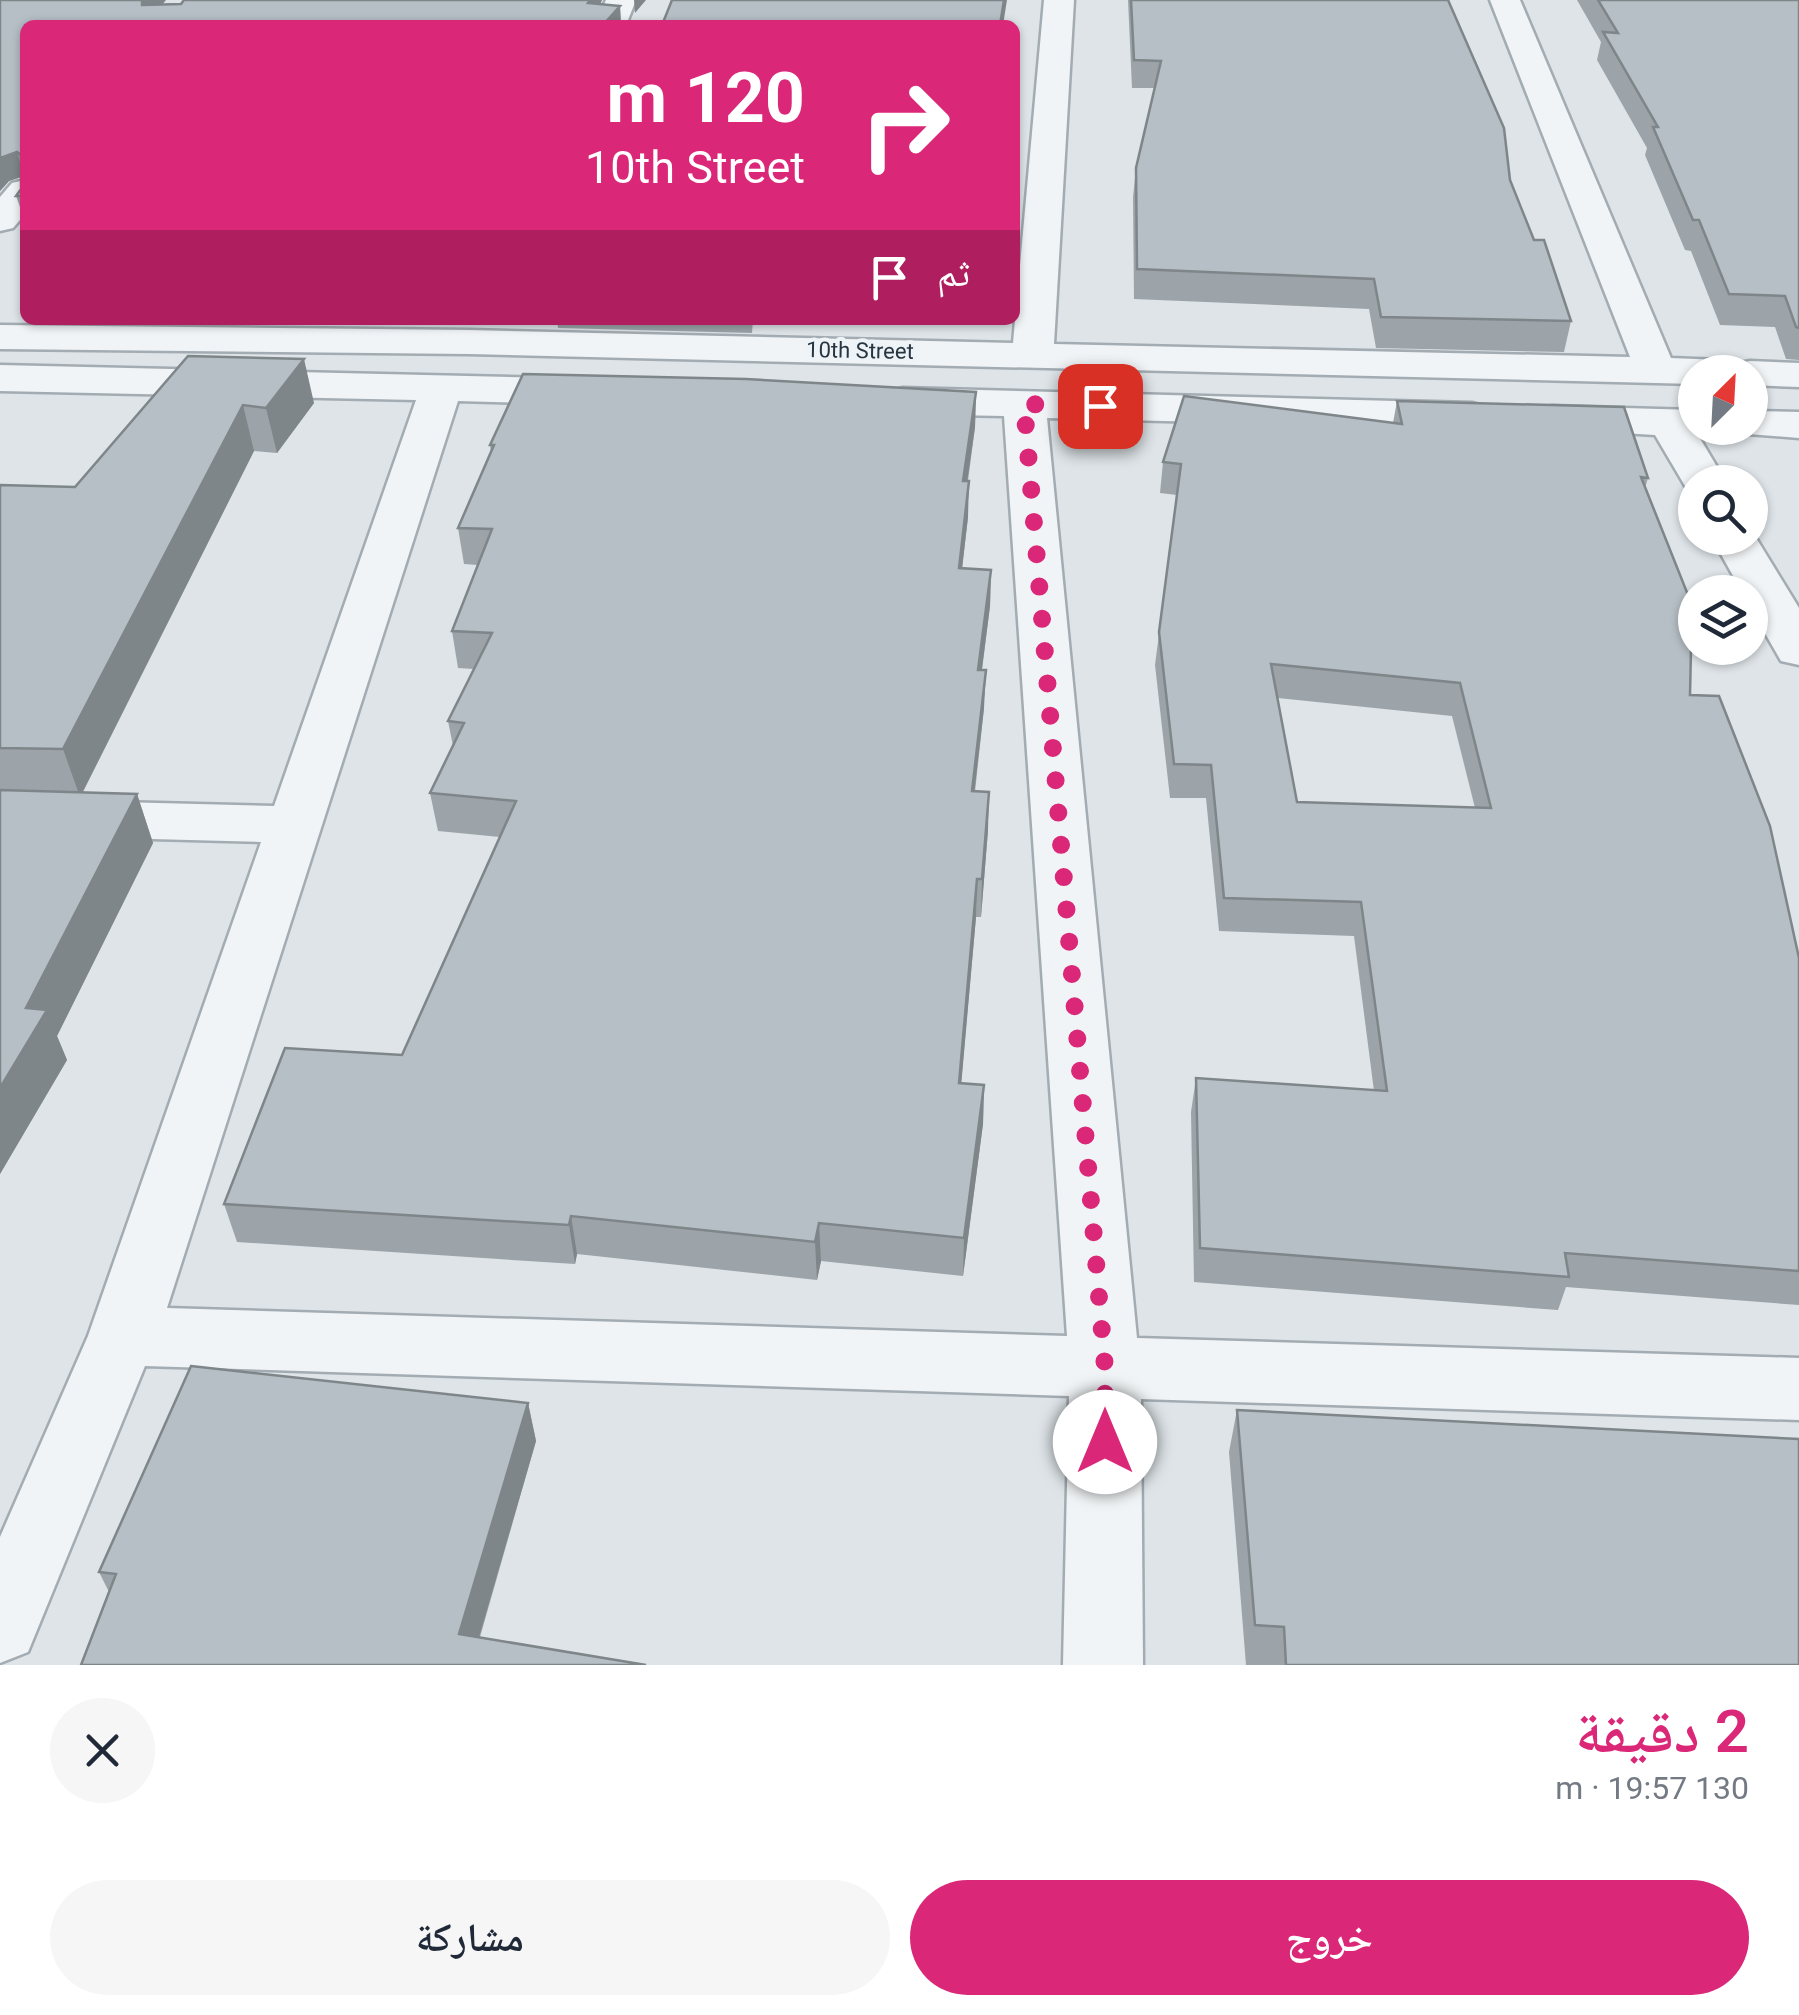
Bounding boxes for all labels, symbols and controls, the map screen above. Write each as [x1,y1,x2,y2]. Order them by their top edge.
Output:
text: 120 m [606,57,805,139]
icon: right [840,60,970,190]
text: 10th Street [585,141,805,194]
icon: arrive [862,250,917,305]
text: ثم [937,251,970,295]
street label: 10th Street [806,337,914,364]
north arrow [1678,355,1768,445]
map controls [1678,355,1768,665]
pin [1058,364,1143,449]
icon: arrive [1073,379,1128,434]
button: search [1678,465,1768,555]
button: layers [1678,575,1768,665]
position arrow [1053,1390,1157,1494]
text: 2 دقيقة [1575,1696,1749,1767]
button: close [50,1698,155,1803]
text: 130 m · 19:57 [1555,1769,1749,1807]
button: مشاركة [50,1880,890,1995]
button: خروج [910,1880,1749,1995]

